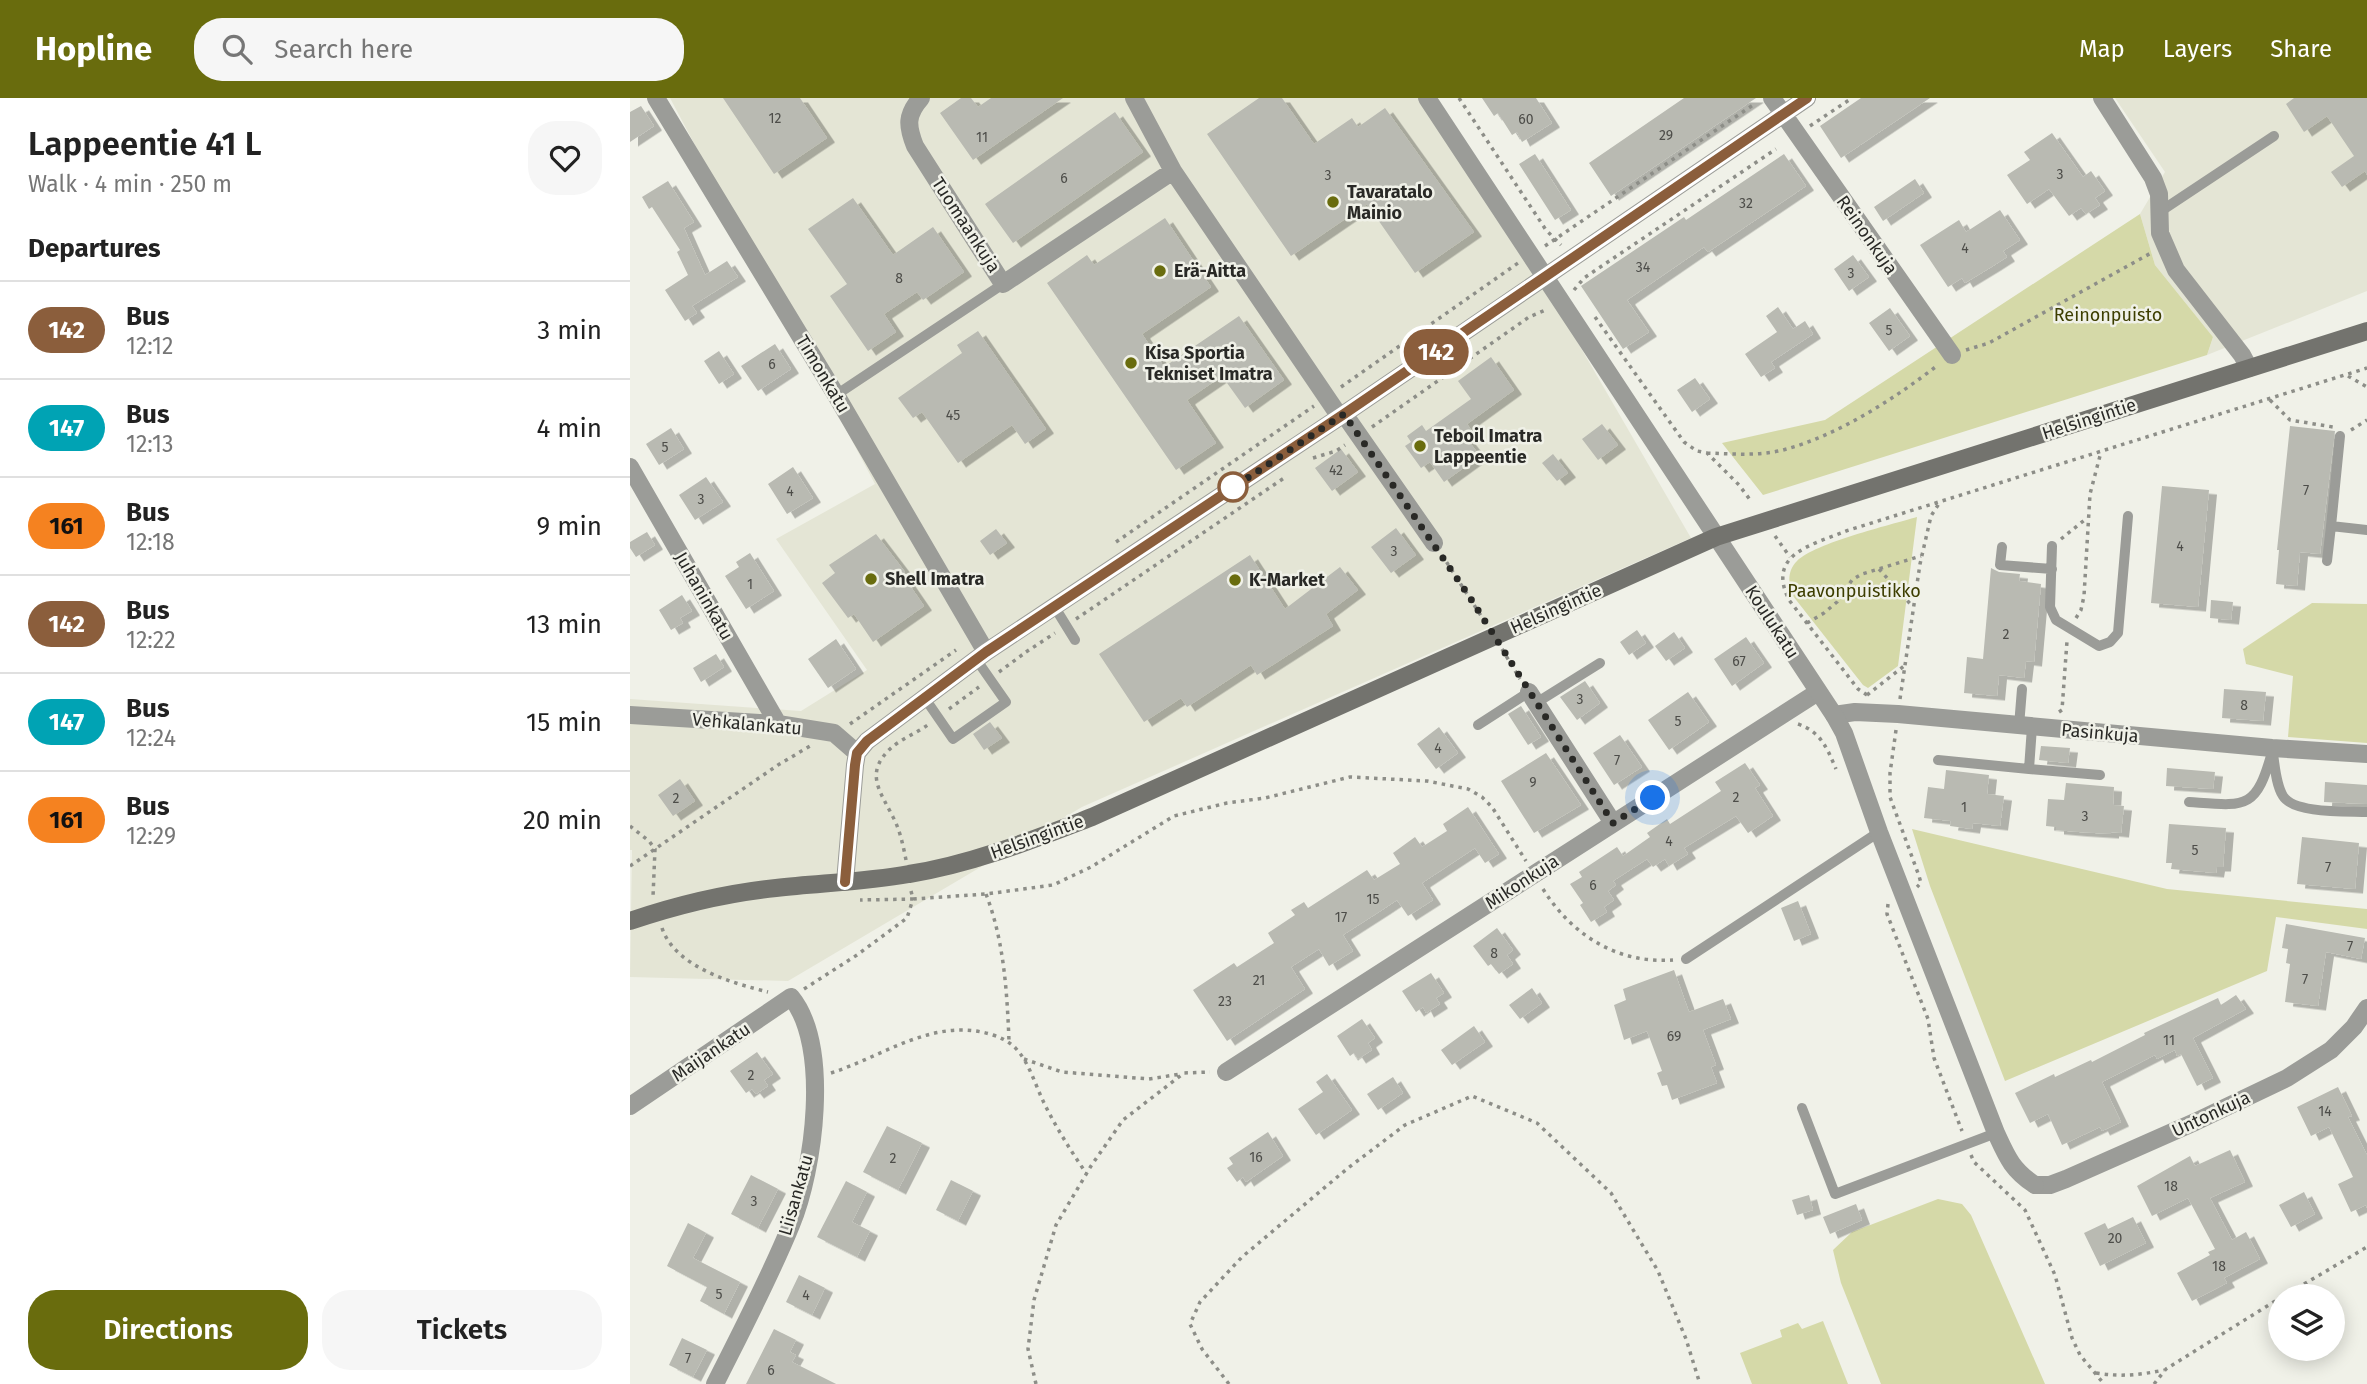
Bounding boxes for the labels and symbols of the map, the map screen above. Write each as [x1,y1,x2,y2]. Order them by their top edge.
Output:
house number: 12 [769,110,782,127]
house number: 60 [1518,111,1534,128]
house number: 29 [1659,127,1673,144]
house number: 11 [976,129,988,146]
house number: 3 [2057,166,2064,183]
house number: 3 [1325,167,1332,184]
house number: 6 [1060,170,1068,187]
street label: Tuomaankuja [927,173,1005,277]
place label: Tavaratalo Mainio [1347,181,1433,224]
street label: Reinonkuja [1832,191,1902,279]
marker: Tavaratalo Mainio [1325,194,1341,210]
house number: 32 [1739,195,1753,212]
house number: 4 [1961,240,1969,257]
house number: 34 [1636,259,1651,276]
place label: Erä-Aitta [1174,260,1246,282]
marker: Erä-Aitta [1152,263,1168,279]
house number: 3 [1848,265,1855,282]
house number: 8 [895,270,903,287]
park label: Reinonpuisto [2054,304,2162,326]
house number: 5 [1885,322,1893,339]
line badge: 142 [1396,329,1476,375]
street label: Timonkatu [791,331,855,417]
place label: Kisa Sportia Tekniset Imatra [1145,342,1273,385]
marker: Kisa Sportia Tekniset Imatra [1123,355,1139,371]
house number: 6 [768,356,776,373]
street label: Helsingintie [2039,393,2139,445]
house number: 45 [946,407,960,424]
place label: Teboil Imatra Lappeentie [1434,425,1542,468]
marker: Teboil Imatra Lappeentie [1412,438,1428,454]
house number: 5 [661,439,669,456]
house number: 42 [1329,462,1343,479]
unlabelled marker [1218,472,1248,502]
house number: 7 [2303,482,2309,499]
house number: 4 [786,483,794,500]
house number: 3 [698,491,705,508]
house number: 4 [2176,538,2184,555]
house number: 3 [1391,543,1398,560]
street label: Juhaninkatu [670,548,738,644]
place label: Shell Imatra [885,568,984,590]
place label: K-Market [1249,569,1326,591]
marker: Shell Imatra [863,571,879,587]
marker: K-Market [1227,572,1243,588]
house number: 1 [747,576,753,593]
street label: Helsingintie [1507,579,1605,639]
park label: Paavonpuistikko [1787,580,1921,602]
street label: Koulukatu [1740,581,1804,663]
house number: 2 [2003,626,2010,643]
house number: 67 [1732,653,1746,670]
house number: 3 [1577,691,1584,708]
house number: 8 [2240,697,2248,714]
street label: Vehkalankatu [691,708,803,740]
house number: 5 [1674,713,1682,730]
street label: Pasinkuja [2060,719,2140,747]
house number: 4 [1434,740,1442,757]
house number: 7 [1614,752,1620,769]
house number: 9 [1529,774,1537,791]
your location [1635,780,1670,815]
house number: 2 [1733,789,1740,806]
house number: 2 [673,790,680,807]
house number: 1 [1961,799,1967,816]
house number: 3 [2082,808,2089,825]
street label: Helsingintie [987,810,1087,864]
house number: 4 [1665,833,1673,850]
house number: 5 [2191,842,2199,859]
street label: Mikonkuja [1481,850,1563,914]
house number: 7 [2325,859,2331,876]
house number: 6 [1589,877,1597,894]
house number: 15 [1366,891,1380,908]
house number: 17 [1335,909,1347,926]
house number: 7 [2347,938,2353,955]
house number: 8 [1490,945,1498,962]
house number: 7 [2302,971,2308,988]
house number: 21 [1253,972,1265,989]
house number: 23 [1218,993,1232,1010]
street label: Maijankatu [668,1018,754,1086]
house number: 69 [1667,1028,1681,1045]
house number: 11 [2163,1032,2175,1049]
house number: 2 [748,1067,755,1084]
street label: Untonkuja [2168,1086,2254,1142]
house number: 14 [2318,1103,2332,1120]
house number: 16 [1249,1149,1263,1166]
house number: 2 [890,1150,897,1167]
street label: Liisankatu [774,1152,818,1238]
house number: 18 [2164,1178,2178,1195]
house number: 3 [751,1193,758,1210]
house number: 20 [2108,1230,2123,1247]
house number: 18 [2212,1258,2226,1275]
house number: 5 [715,1286,723,1303]
house number: 4 [802,1287,810,1304]
house number: 7 [685,1350,691,1367]
house number: 6 [767,1362,775,1379]

